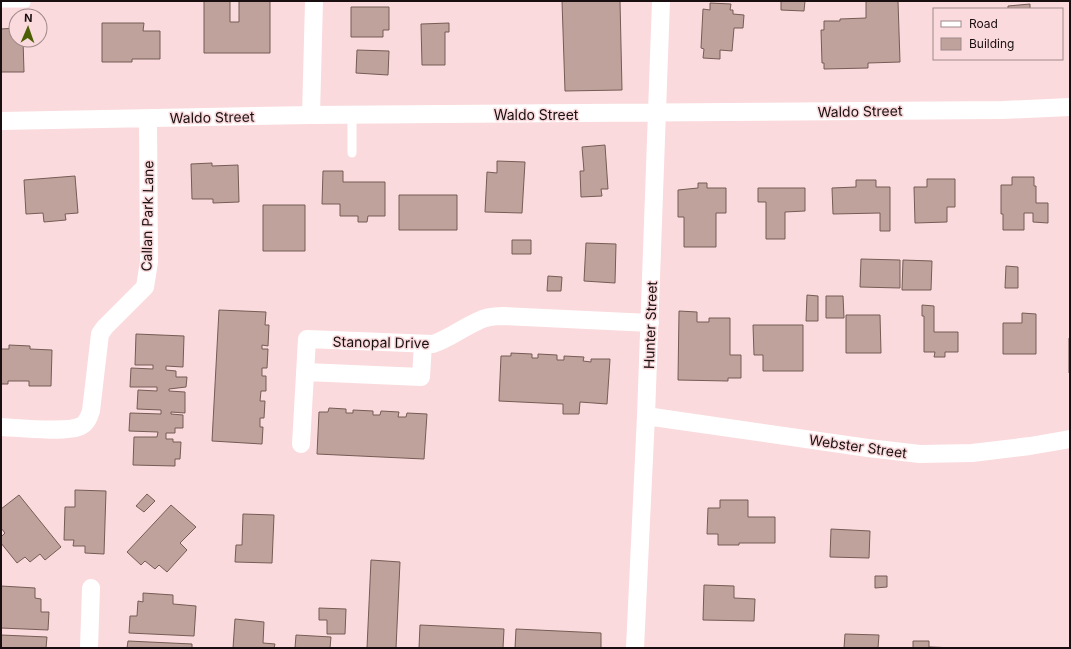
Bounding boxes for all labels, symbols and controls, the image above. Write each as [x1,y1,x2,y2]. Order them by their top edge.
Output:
north arrow [8,8,48,48]
legend [933,8,1063,60]
text: N [24,11,33,25]
text: Road [969,16,998,31]
text: Building [969,36,1014,51]
street label: Waldo Street [817,102,903,120]
street label: Waldo Street [494,106,579,123]
street label: Waldo Street [169,108,255,126]
street label: Callan Park Lane [138,160,156,272]
street label: Hunter Street [640,280,660,369]
street label: Stanopal Drive [332,333,430,351]
street label: Webster Street [808,431,908,461]

